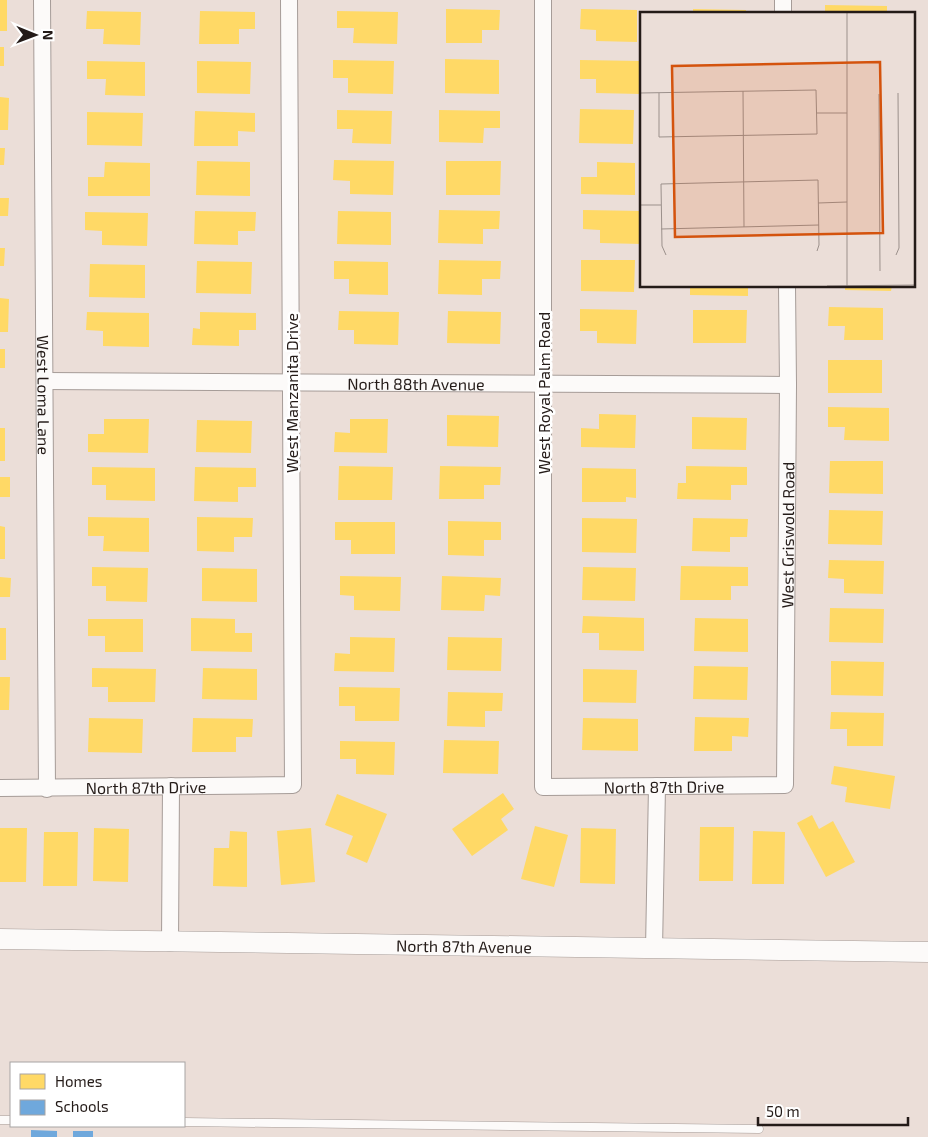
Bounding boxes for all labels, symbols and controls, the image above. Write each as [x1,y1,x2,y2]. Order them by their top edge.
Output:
north arrow [10,10,60,60]
inset map [640,12,916,288]
text: N [40,30,57,40]
street label: West Royal Palm Road [534,312,553,474]
street label: West Manzanita Drive [282,313,301,473]
street label: West Loma Lane [35,335,54,455]
street label: North 88th Avenue [347,373,485,393]
street label: West Griswold Road [777,462,797,608]
street label: North 87th Drive [86,776,206,797]
street label: North 87th Drive [604,776,724,796]
street label: North 87th Avenue [396,935,532,956]
legend [10,1062,185,1127]
text: Homes [55,1072,102,1090]
scale bar [758,1094,908,1126]
text: Schools [55,1097,109,1115]
text: 50 m [766,1102,800,1120]

